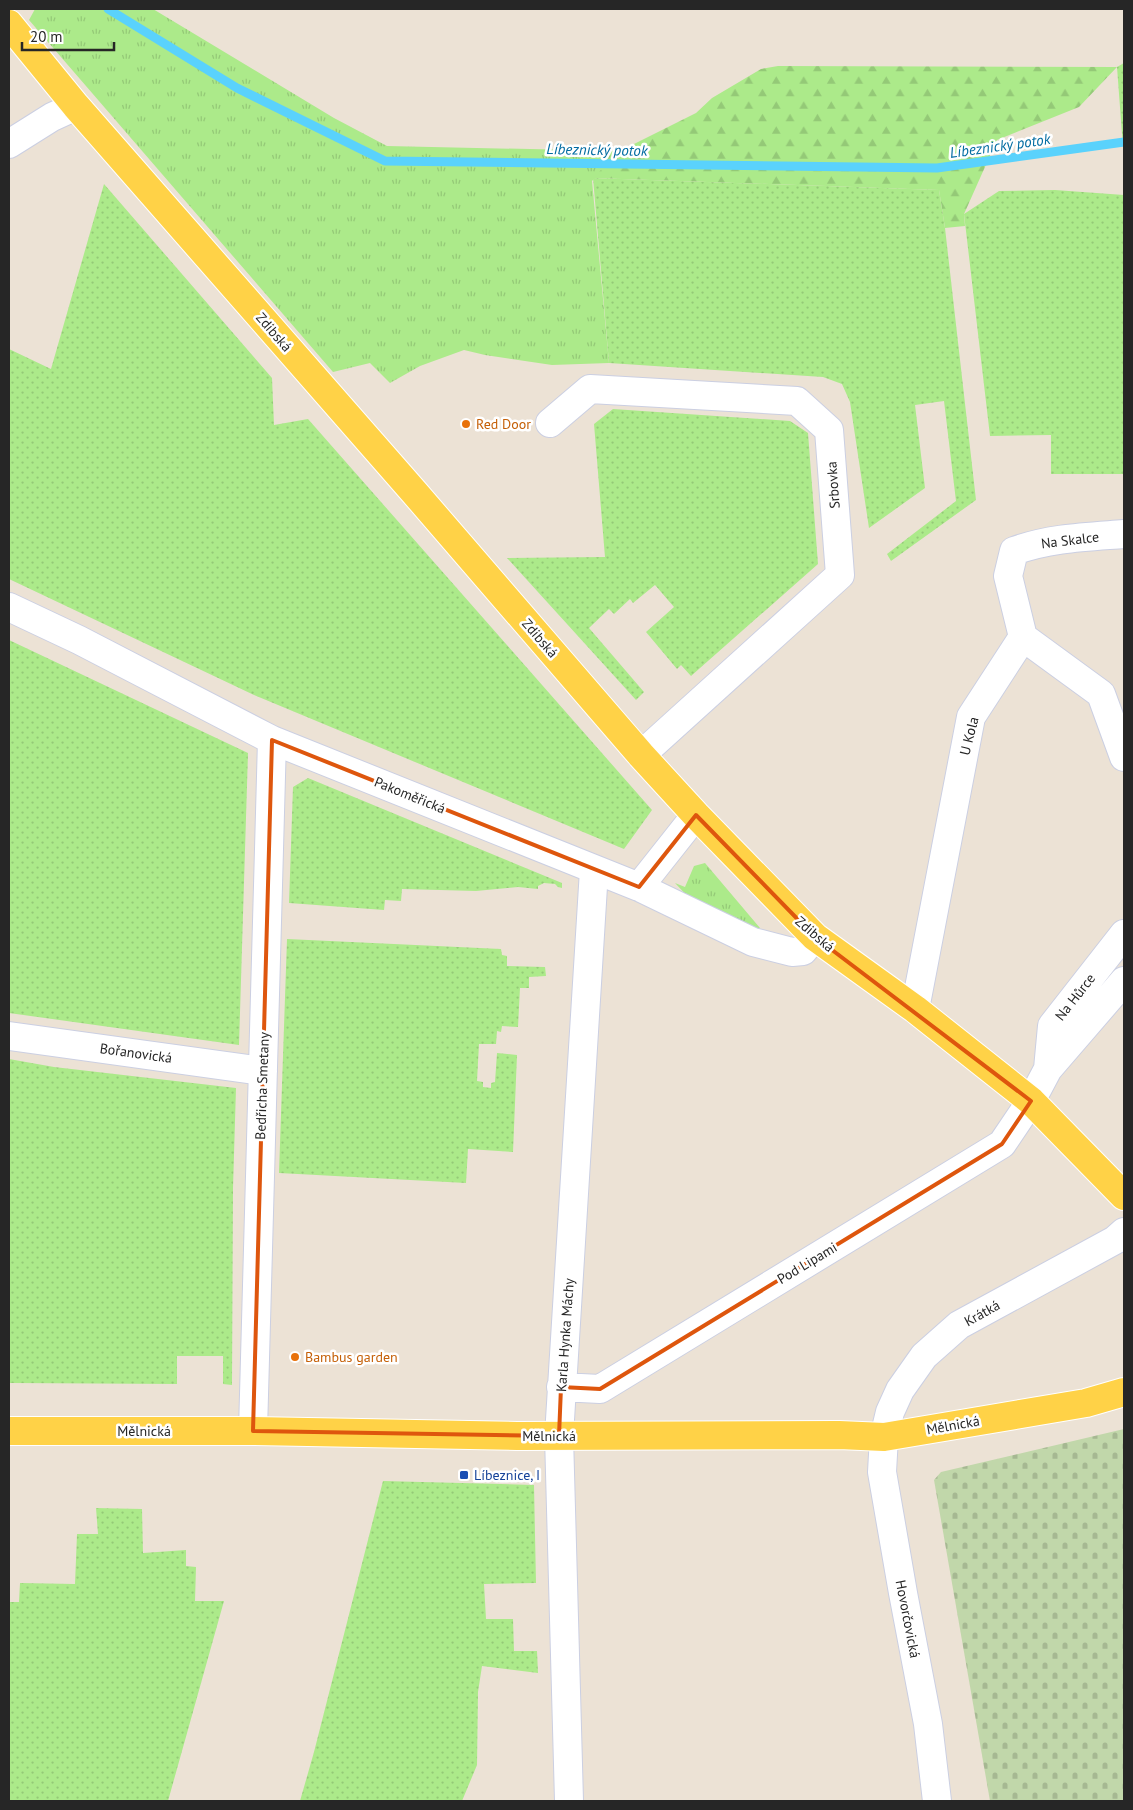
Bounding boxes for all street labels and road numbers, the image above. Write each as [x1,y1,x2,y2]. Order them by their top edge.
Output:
street label: Zdibská [252,309,296,355]
street label: Srbovka [822,461,844,509]
street label: Na Skalce [1040,528,1100,552]
street label: Zdibská [518,615,562,661]
street label: U Kola [956,715,982,757]
street label: Pakoměřická [372,773,448,817]
street label: Zdibská [792,912,838,956]
street label: Na Hůrce [1051,970,1099,1024]
street label: Bedřicha Smetany [251,1031,273,1140]
street label: Bořanovická [99,1039,173,1067]
street label: Pod Lipami [774,1238,840,1288]
street label: Karla Hynka Máchy [552,1277,578,1393]
street label: Krátká [961,1296,1003,1330]
street label: Mělnická [925,1411,981,1439]
street label: Mělnická [117,1422,171,1440]
street label: Mělnická [522,1427,576,1445]
street label: Hovorčovická [892,1578,924,1660]

